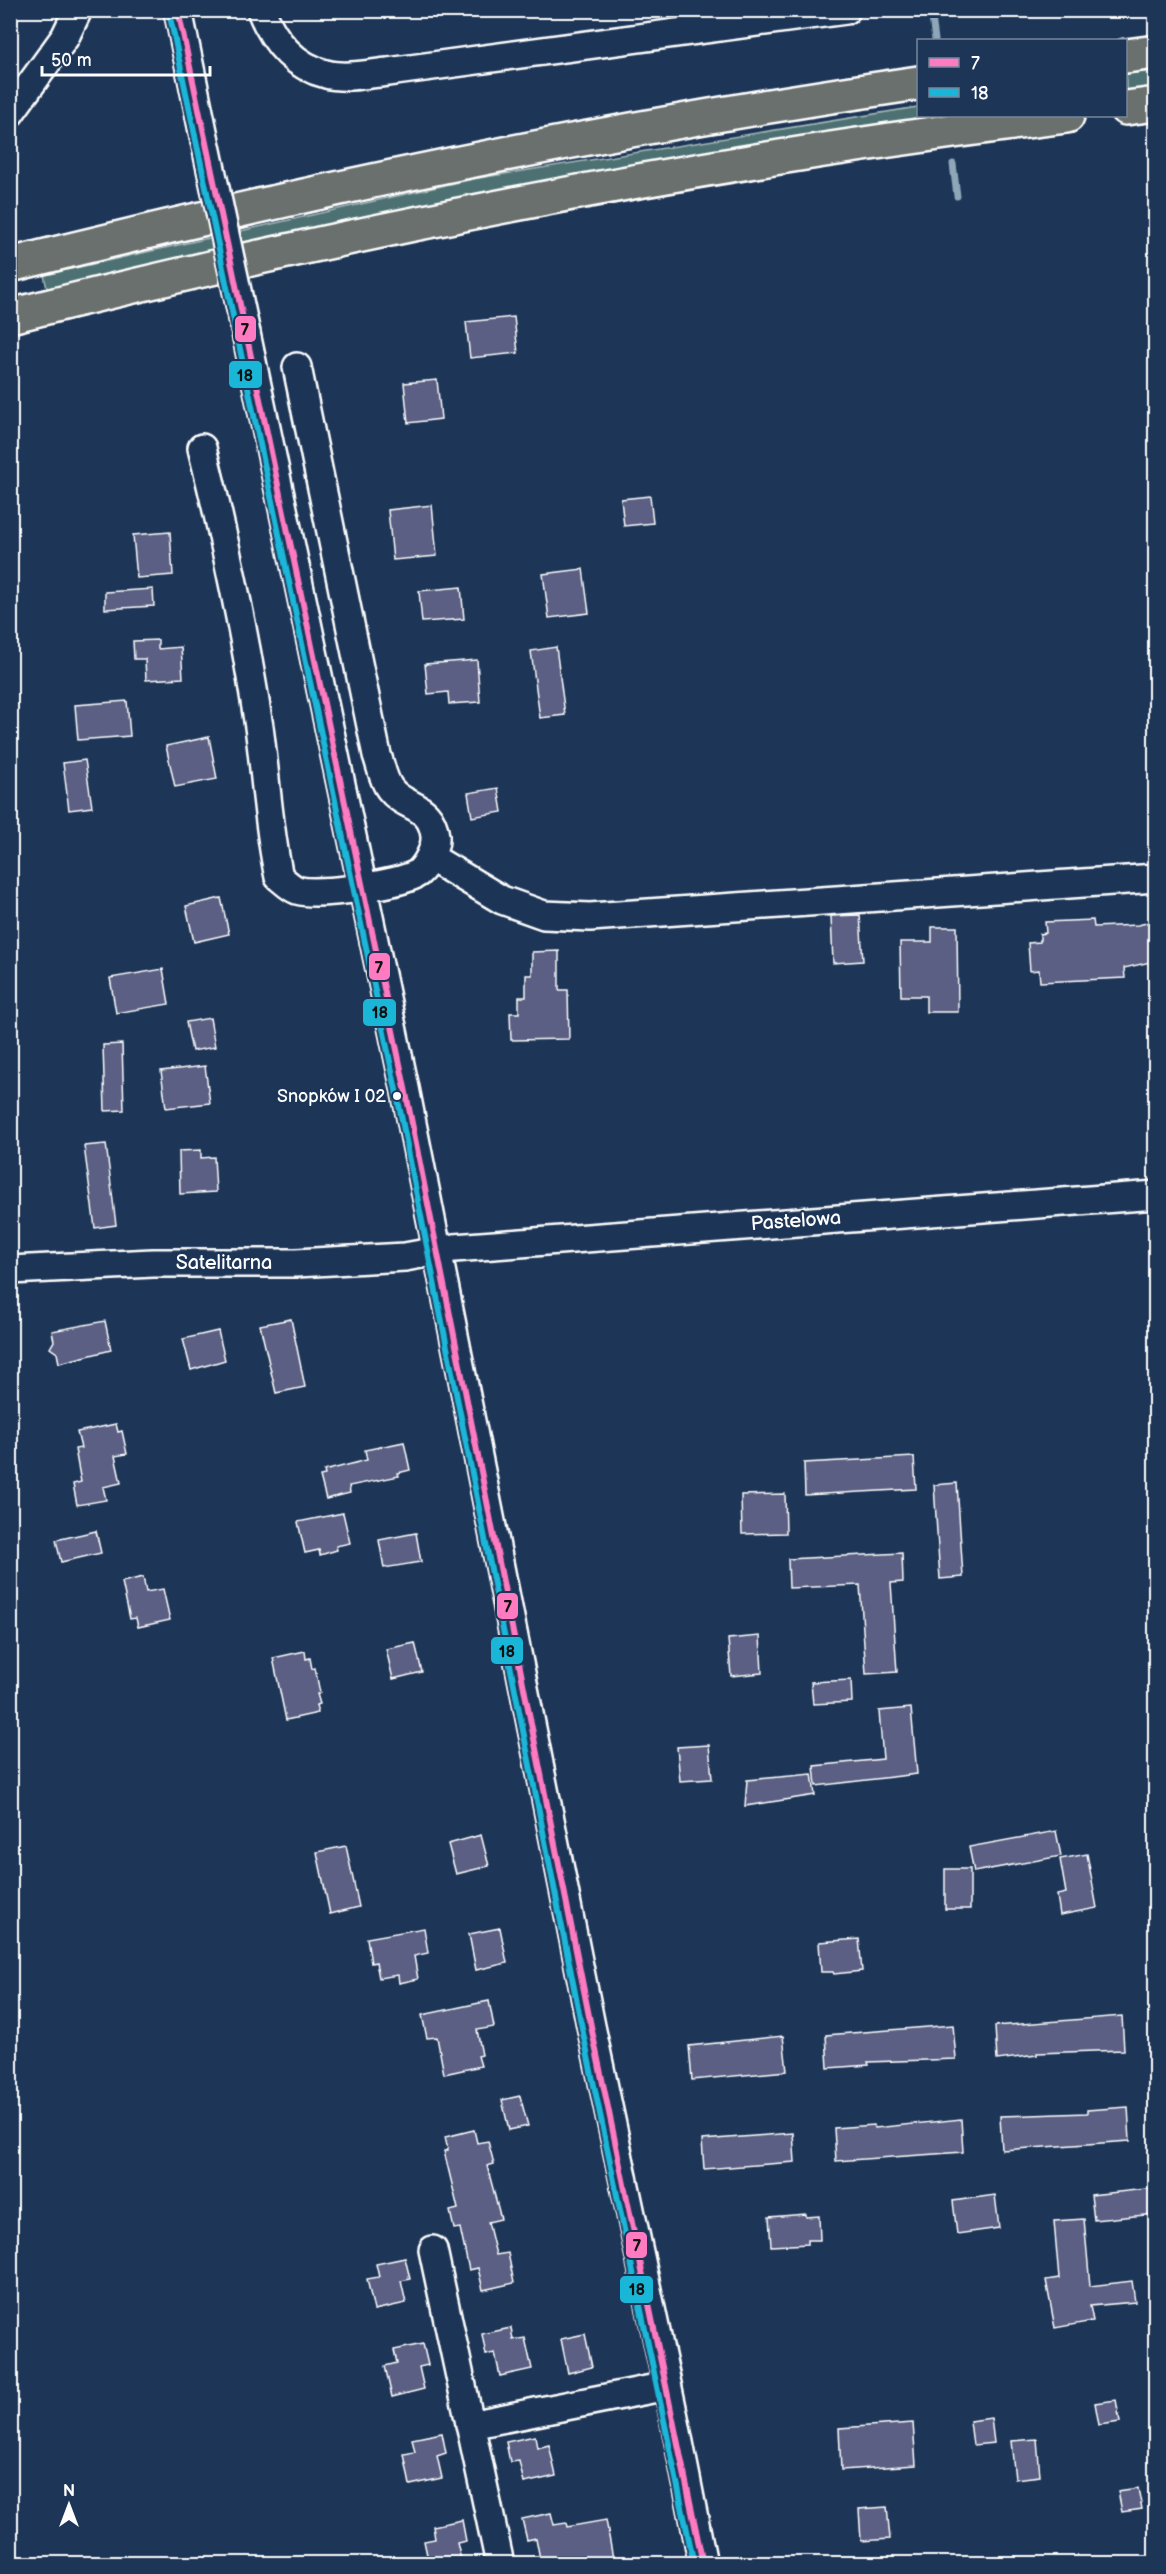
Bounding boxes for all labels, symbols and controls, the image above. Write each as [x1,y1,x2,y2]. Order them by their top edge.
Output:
scale bar [42,39,210,77]
legend [917,39,1127,117]
text: 50 m [51,50,92,71]
text: 7 [971,53,980,74]
text: 18 [971,83,988,104]
line badge: 7 [234,315,257,343]
text: 7 [241,321,250,340]
line badge: 18 [228,360,263,389]
text: 18 [237,367,253,386]
line badge: 7 [368,952,391,981]
text: 7 [375,959,384,978]
line badge: 18 [362,998,397,1027]
text: 18 [372,1004,388,1023]
place label: Snopków I 02 [277,1086,386,1107]
marker: Snopków I 02 [391,1090,403,1102]
street label: Pastelowa [750,1206,842,1236]
street label: Satelitarna [176,1251,272,1275]
line badge: 7 [496,1592,519,1620]
text: 7 [504,1598,513,1617]
line badge: 18 [490,1636,524,1665]
text: 18 [499,1643,515,1662]
line badge: 7 [625,2231,648,2259]
text: 7 [633,2237,642,2256]
line badge: 18 [619,2275,654,2304]
text: 18 [629,2281,645,2300]
north arrow [39,2475,99,2535]
text: N [63,2482,75,2501]

